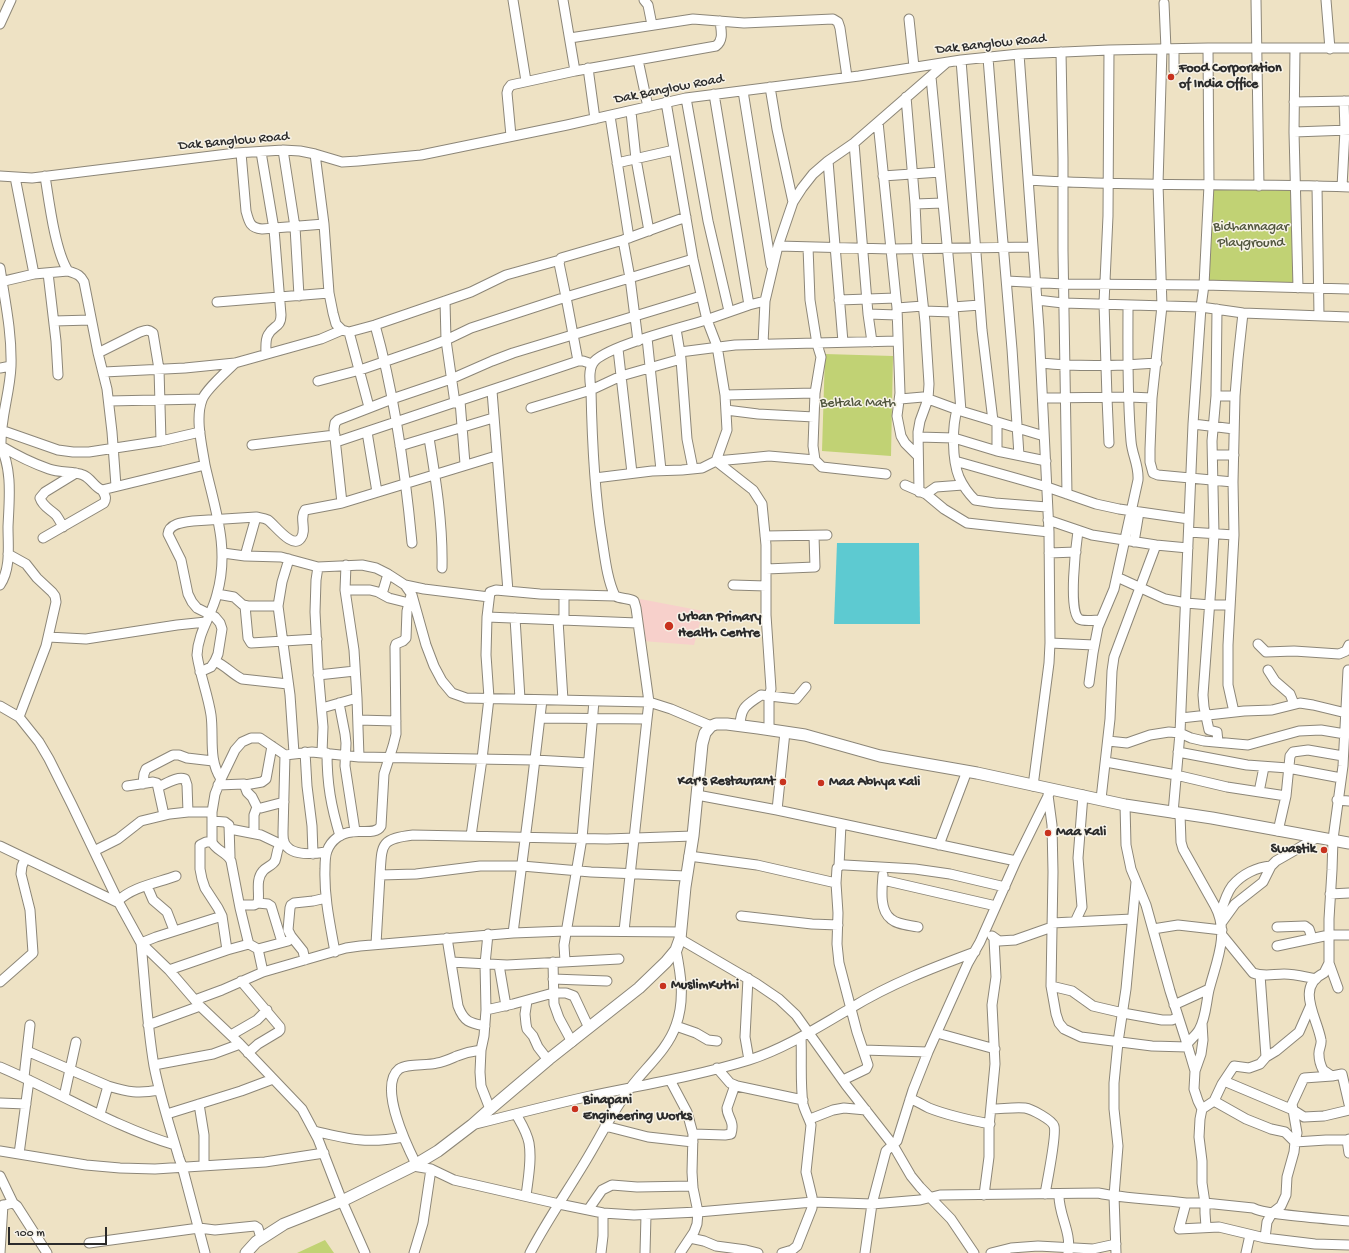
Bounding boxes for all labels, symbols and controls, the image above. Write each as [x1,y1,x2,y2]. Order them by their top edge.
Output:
street label: Dak Banglow Road [935,31,1047,59]
place label: Food Corporation of India Office [1179,61,1282,94]
street label: Dak Banglow Road [613,71,725,109]
marker: Food Corporation of India Office [1166,72,1176,82]
street label: Dak Banglow Road [178,129,290,155]
park label: Bidhannagar Playground [1213,220,1289,252]
park label: Beltala Math [820,396,896,412]
place label: Urban Primary Health Centre [678,610,761,642]
marker: Urban Primary Health Centre [663,620,675,632]
place label: Kar's Restaurant [678,774,775,790]
place label: Maa Abhya Kali [829,775,920,791]
marker: Kar's Restaurant [778,777,788,787]
marker: Maa Abhya Kali [816,778,826,788]
place label: Maa Kali [1056,825,1106,841]
marker: Maa Kali [1043,828,1053,838]
place label: Swastik [1271,842,1316,858]
marker: Swastik [1319,845,1329,855]
place label: MuslimKuthi [671,978,739,994]
marker: MuslimKuthi [658,981,668,991]
place label: Binapani Engineering Works [583,1093,692,1126]
marker: Binapani Engineering Works [570,1104,580,1114]
scale bar [10,1219,109,1245]
text: 100 m [15,1227,45,1241]

